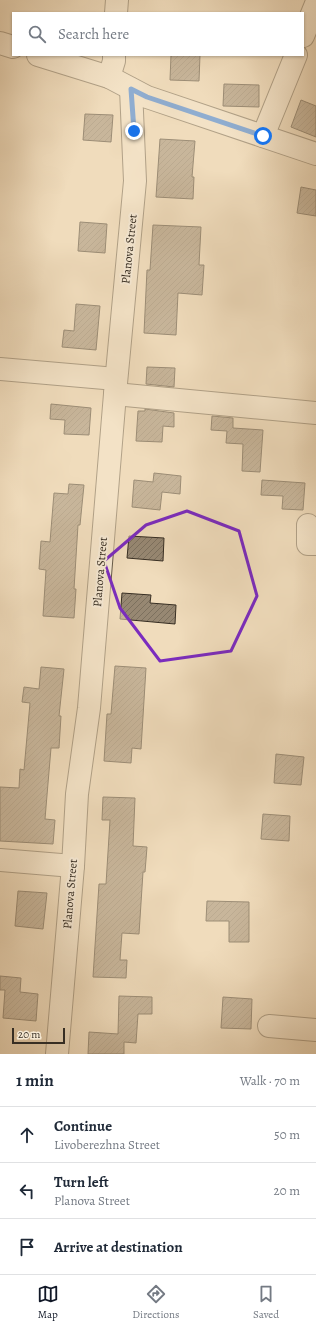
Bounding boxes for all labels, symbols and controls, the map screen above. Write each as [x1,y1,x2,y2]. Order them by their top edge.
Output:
search box [12,12,304,56]
icon: search [26,23,48,45]
text: Search here [58,24,129,44]
route end [125,122,143,140]
route start [254,127,272,145]
street label: Planova Street [117,213,141,285]
street label: Planova Street [89,536,111,608]
street label: Planova Street [59,858,81,930]
scale bar [12,1026,65,1045]
text: 20 m [18,1027,40,1042]
text: 1 min [16,1069,54,1092]
text: Walk · 70 m [240,1072,300,1089]
text: Continue [54,1116,112,1136]
icon: ahead [16,1124,38,1146]
text: 50 m [274,1126,300,1143]
text: Livoberezhna Street [54,1136,160,1153]
text: Turn left [54,1172,109,1192]
icon: left [16,1180,38,1202]
text: 20 m [274,1182,300,1199]
text: Planova Street [54,1192,130,1209]
icon: arrive [16,1236,38,1258]
text: Arrive at destination [54,1237,183,1257]
tab: Map [37,1283,59,1322]
tab: Directions [132,1283,180,1322]
tab: Saved [253,1283,279,1322]

